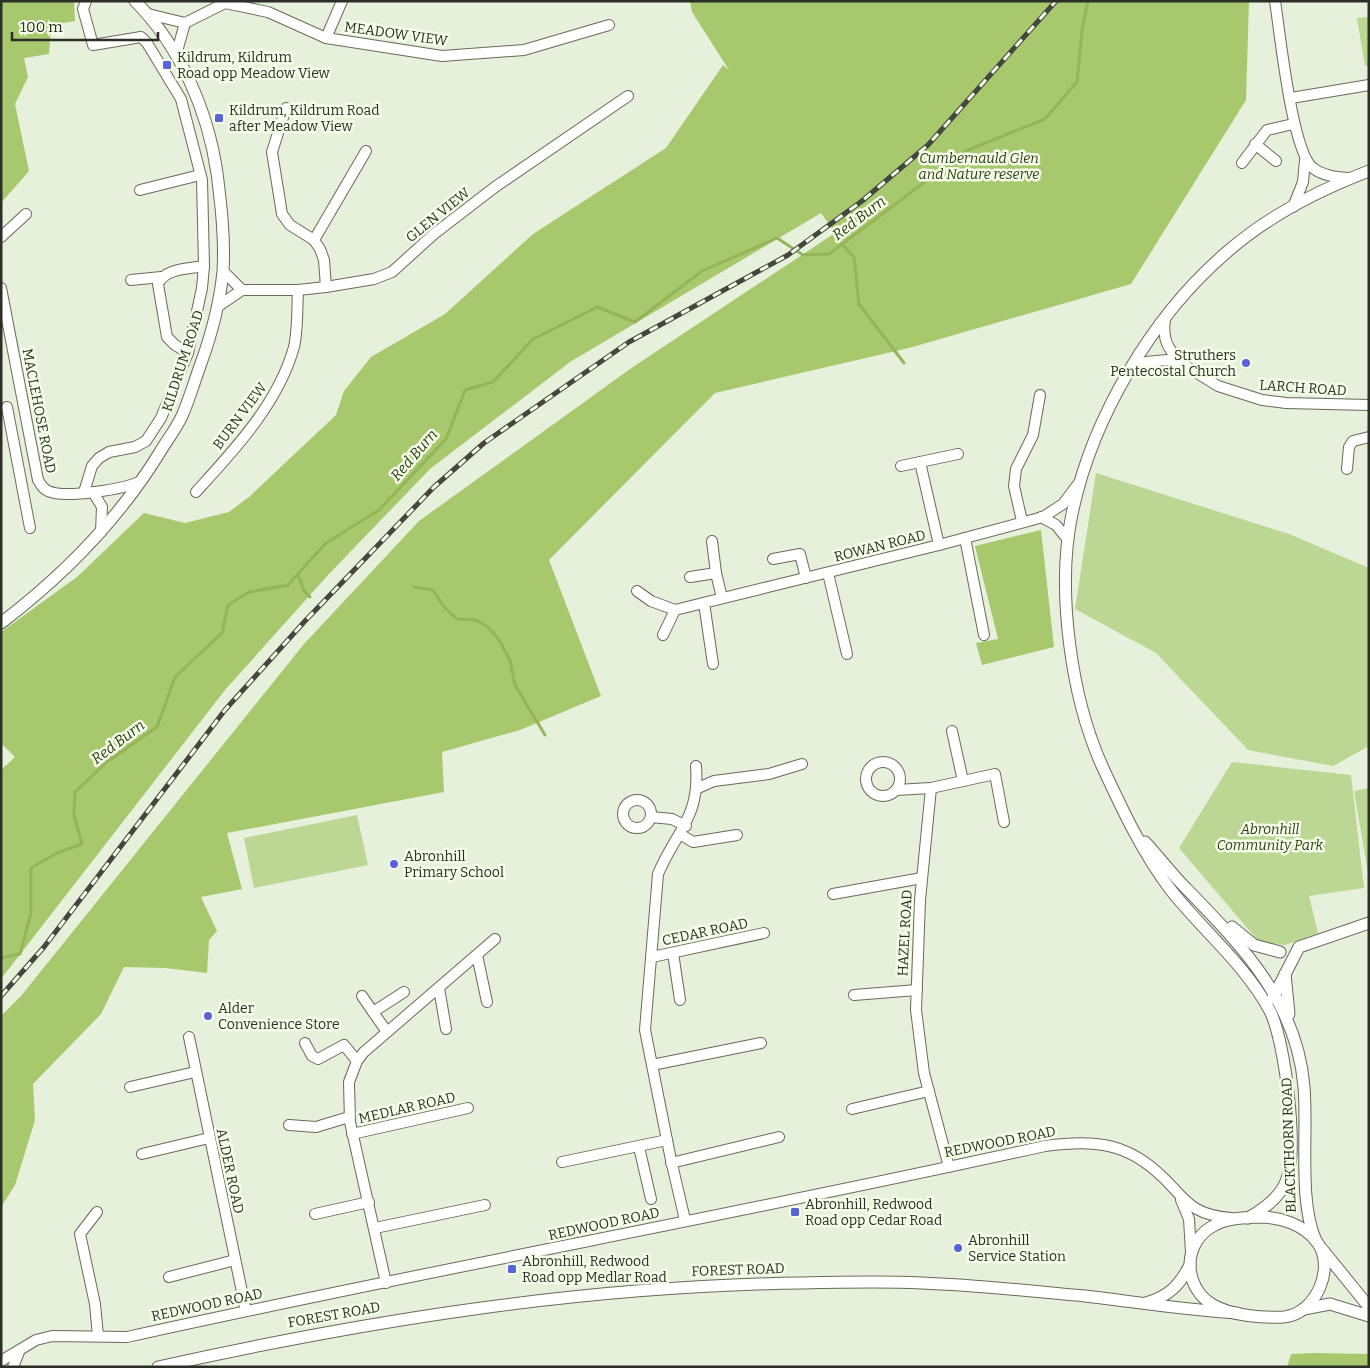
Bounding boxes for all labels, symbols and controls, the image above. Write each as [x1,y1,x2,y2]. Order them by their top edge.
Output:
scale bar [12,10,159,42]
text: 100 m [20,18,63,36]
street label: MEADOW VIEW [343,18,449,50]
place label: Kildrum, Kildrum Road opp Meadow View [177,49,331,82]
marker: Kildrum, Kildrum Road opp Meadow View [161,59,173,71]
place label: Kildrum, Kildrum Road after Meadow View [229,102,379,135]
marker: Kildrum, Kildrum Road after Meadow View [213,112,225,124]
park label: Cumbernauld Glen and Nature reserve [919,150,1039,183]
street label: GLEN VIEW [403,184,474,246]
water label: Red Burn [829,192,889,244]
street label: KILDRUM ROAD [159,308,207,414]
street label: MACLEHOSE ROAD [19,347,59,475]
place label: Struthers Pentecostal Church [1110,347,1236,380]
marker: Struthers Pentecostal Church [1240,357,1252,369]
street label: LARCH ROAD [1259,376,1347,400]
street label: BURN VIEW [209,379,271,453]
water label: Red Burn [387,426,441,484]
street label: ROWAN ROAD [832,526,928,566]
water label: Red Burn [88,716,148,768]
park label: Abronhill Community Park [1217,821,1324,854]
place label: Abronhill Primary School [404,848,504,881]
marker: Abronhill Primary School [388,858,400,870]
street label: HAZEL ROAD [894,889,916,977]
street label: CEDAR ROAD [660,915,750,949]
place label: Alder Convenience Store [218,1000,340,1033]
marker: Alder Convenience Store [202,1010,214,1022]
street label: BLACKTHORN ROAD [1278,1077,1300,1213]
street label: MEDLAR ROAD [357,1089,457,1127]
street label: REDWOOD ROAD [943,1123,1057,1161]
street label: ALDER ROAD [213,1127,247,1215]
place label: Abronhill, Redwood Road opp Cedar Road [805,1196,942,1229]
street label: REDWOOD ROAD [547,1204,661,1244]
marker: Abronhill, Redwood Road opp Cedar Road [789,1206,801,1218]
place label: Abronhill Service Station [968,1232,1066,1265]
marker: Abronhill Service Station [952,1242,964,1254]
place label: Abronhill, Redwood Road opp Medlar Road [522,1253,667,1286]
street label: FOREST ROAD [691,1260,785,1280]
marker: Abronhill, Redwood Road opp Medlar Road [506,1263,518,1275]
street label: REDWOOD ROAD [150,1285,264,1325]
street label: FOREST ROAD [287,1299,381,1331]

